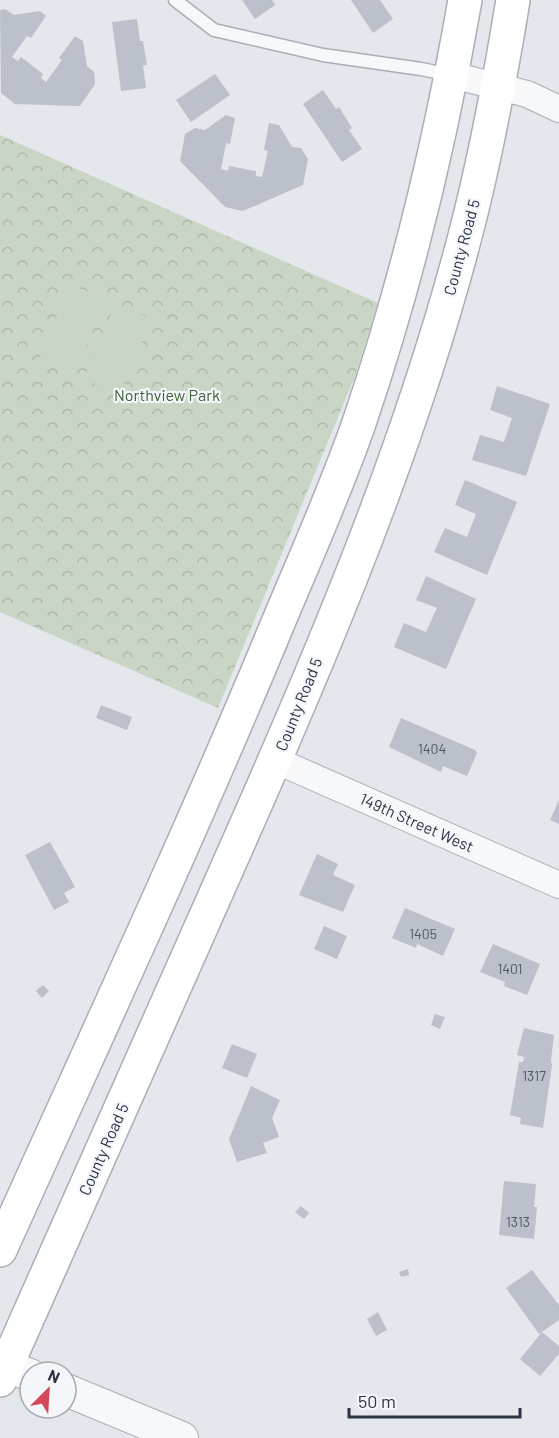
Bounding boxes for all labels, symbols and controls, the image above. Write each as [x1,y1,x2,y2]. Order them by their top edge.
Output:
street label: County Road 5 [439,197,483,297]
park label: Northview Park [114,385,220,404]
street label: County Road 5 [271,655,325,753]
house number: 1404 [418,740,446,757]
street label: 149th Street West [357,788,477,856]
house number: 1405 [409,925,437,942]
house number: 1401 [497,960,523,977]
house number: 1317 [522,1067,546,1084]
street label: County Road 5 [74,1100,132,1198]
house number: 1313 [506,1213,530,1230]
north arrow [18,1360,78,1420]
text: N [46,1365,63,1387]
scale bar [349,1381,520,1419]
text: 50 m [358,1390,396,1412]

